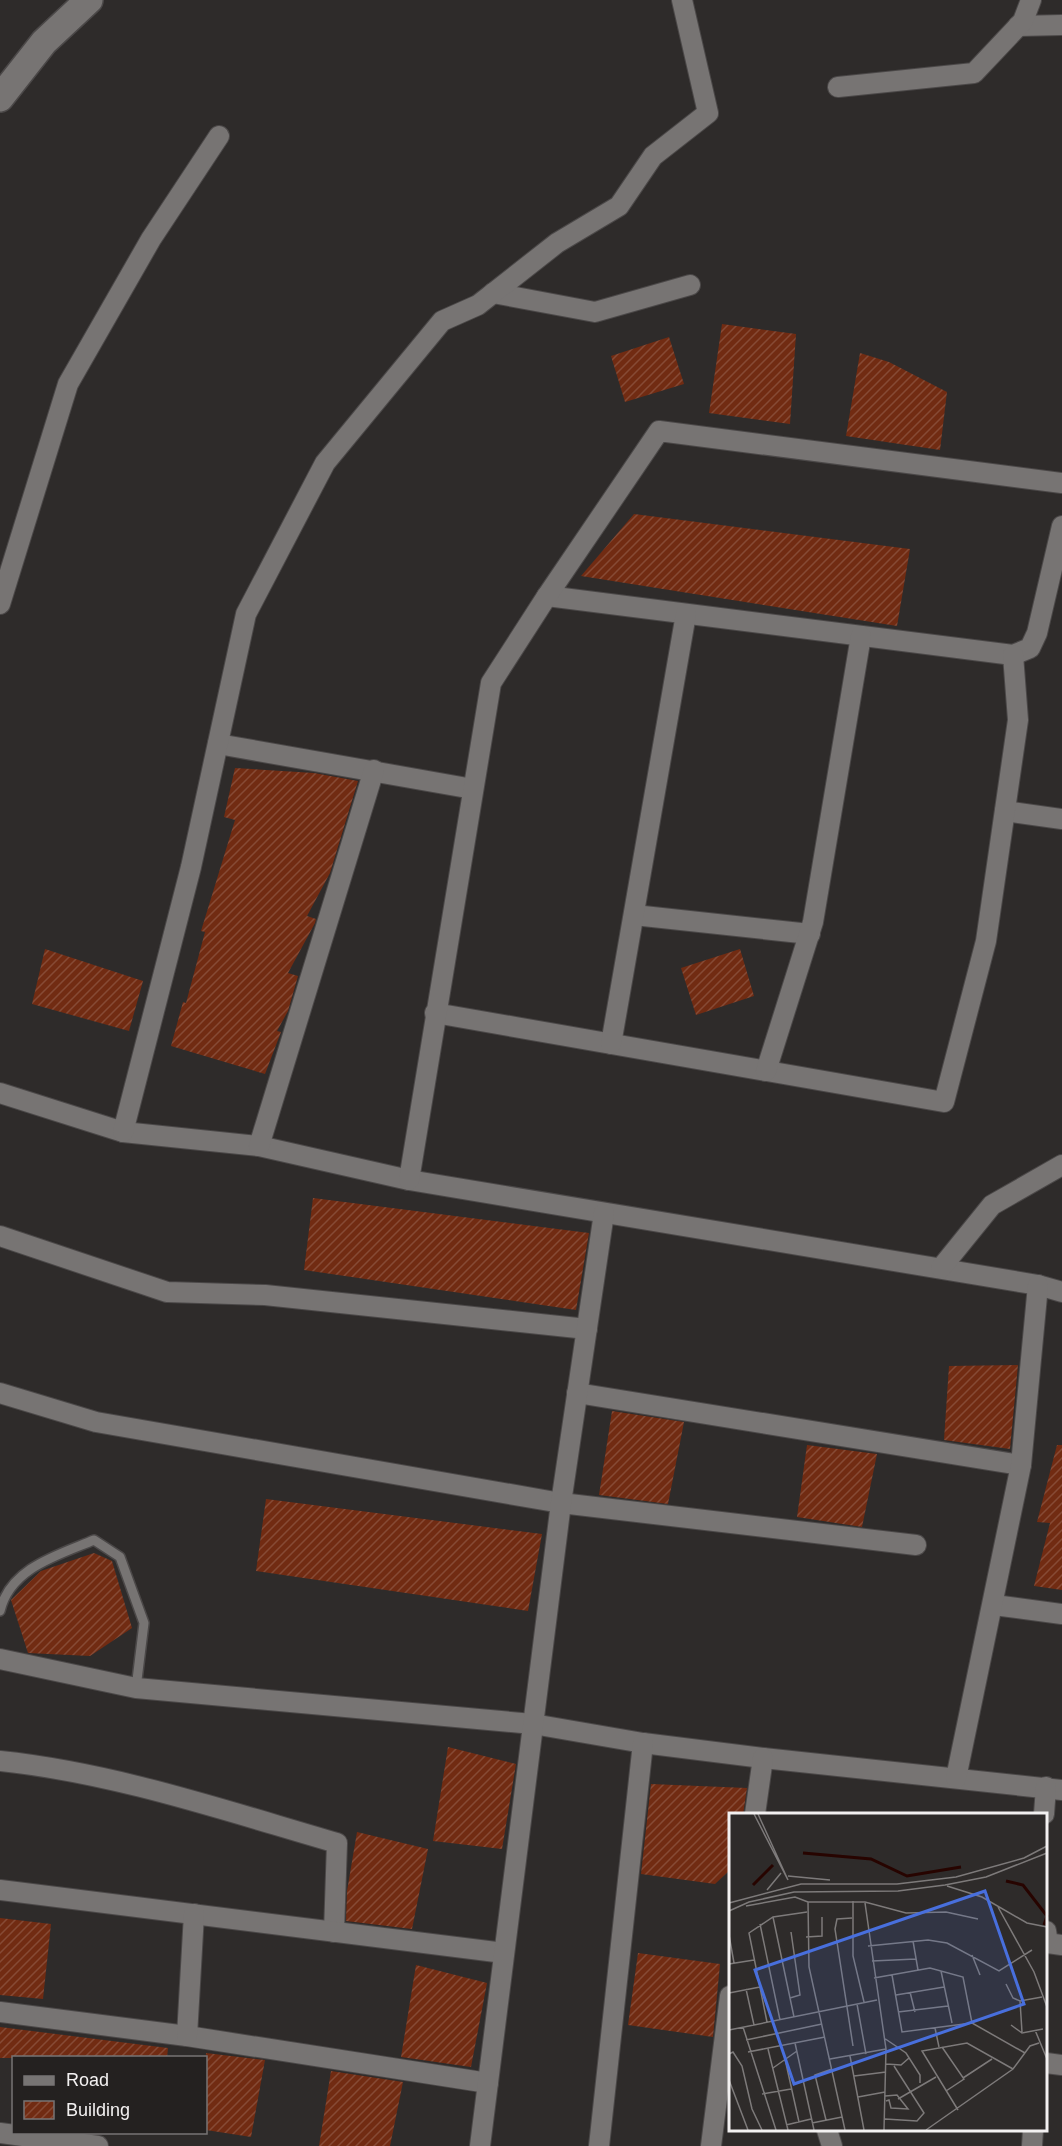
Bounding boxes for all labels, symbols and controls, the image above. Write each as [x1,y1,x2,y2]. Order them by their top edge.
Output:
inset map [729,1813,1047,2131]
legend [12,2056,207,2134]
text: Road [66,2070,109,2090]
text: Building [66,2100,130,2120]

